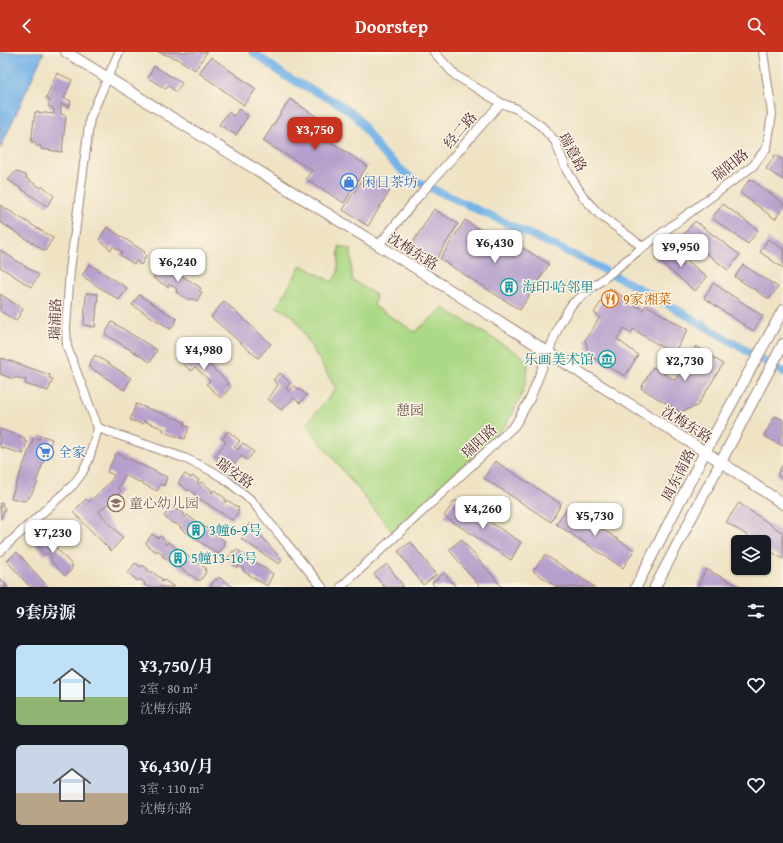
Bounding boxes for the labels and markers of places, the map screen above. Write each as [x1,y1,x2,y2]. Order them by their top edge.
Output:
pin: ¥3,750 [282,117,348,151]
shop icon: 闲日茶坊 [339,172,359,192]
place label: 闲日茶坊 [362,172,418,192]
pin: ¥6,430 [462,230,528,264]
pin: ¥9,950 [648,234,714,268]
pin: ¥6,240 [145,249,211,283]
building icon: 海印·哈邻里 [499,277,519,297]
place label: 海印·哈邻里 [522,277,594,297]
restaurant icon: 9家湘菜 [600,289,620,309]
place label: 9家湘菜 [623,289,672,309]
pin: ¥4,980 [171,337,237,371]
pin: ¥2,730 [652,348,718,382]
place label: 乐画美术馆 [524,349,594,369]
museum icon: 乐画美术馆 [597,349,617,369]
supermarket icon: 全家 [35,442,55,462]
place label: 全家 [58,442,86,462]
school or university icon: 童心幼儿园 [106,493,126,513]
place label: 童心幼儿园 [129,493,199,513]
pin: ¥4,260 [450,496,516,530]
pin: ¥5,730 [562,503,628,537]
pin: ¥7,230 [20,520,86,554]
building icon: 3幢6-9号 [186,520,206,540]
place label: 3幢6-9号 [209,520,262,540]
building icon: 5幢13-16号 [168,548,188,568]
place label: 5幢13-16号 [191,548,258,568]

